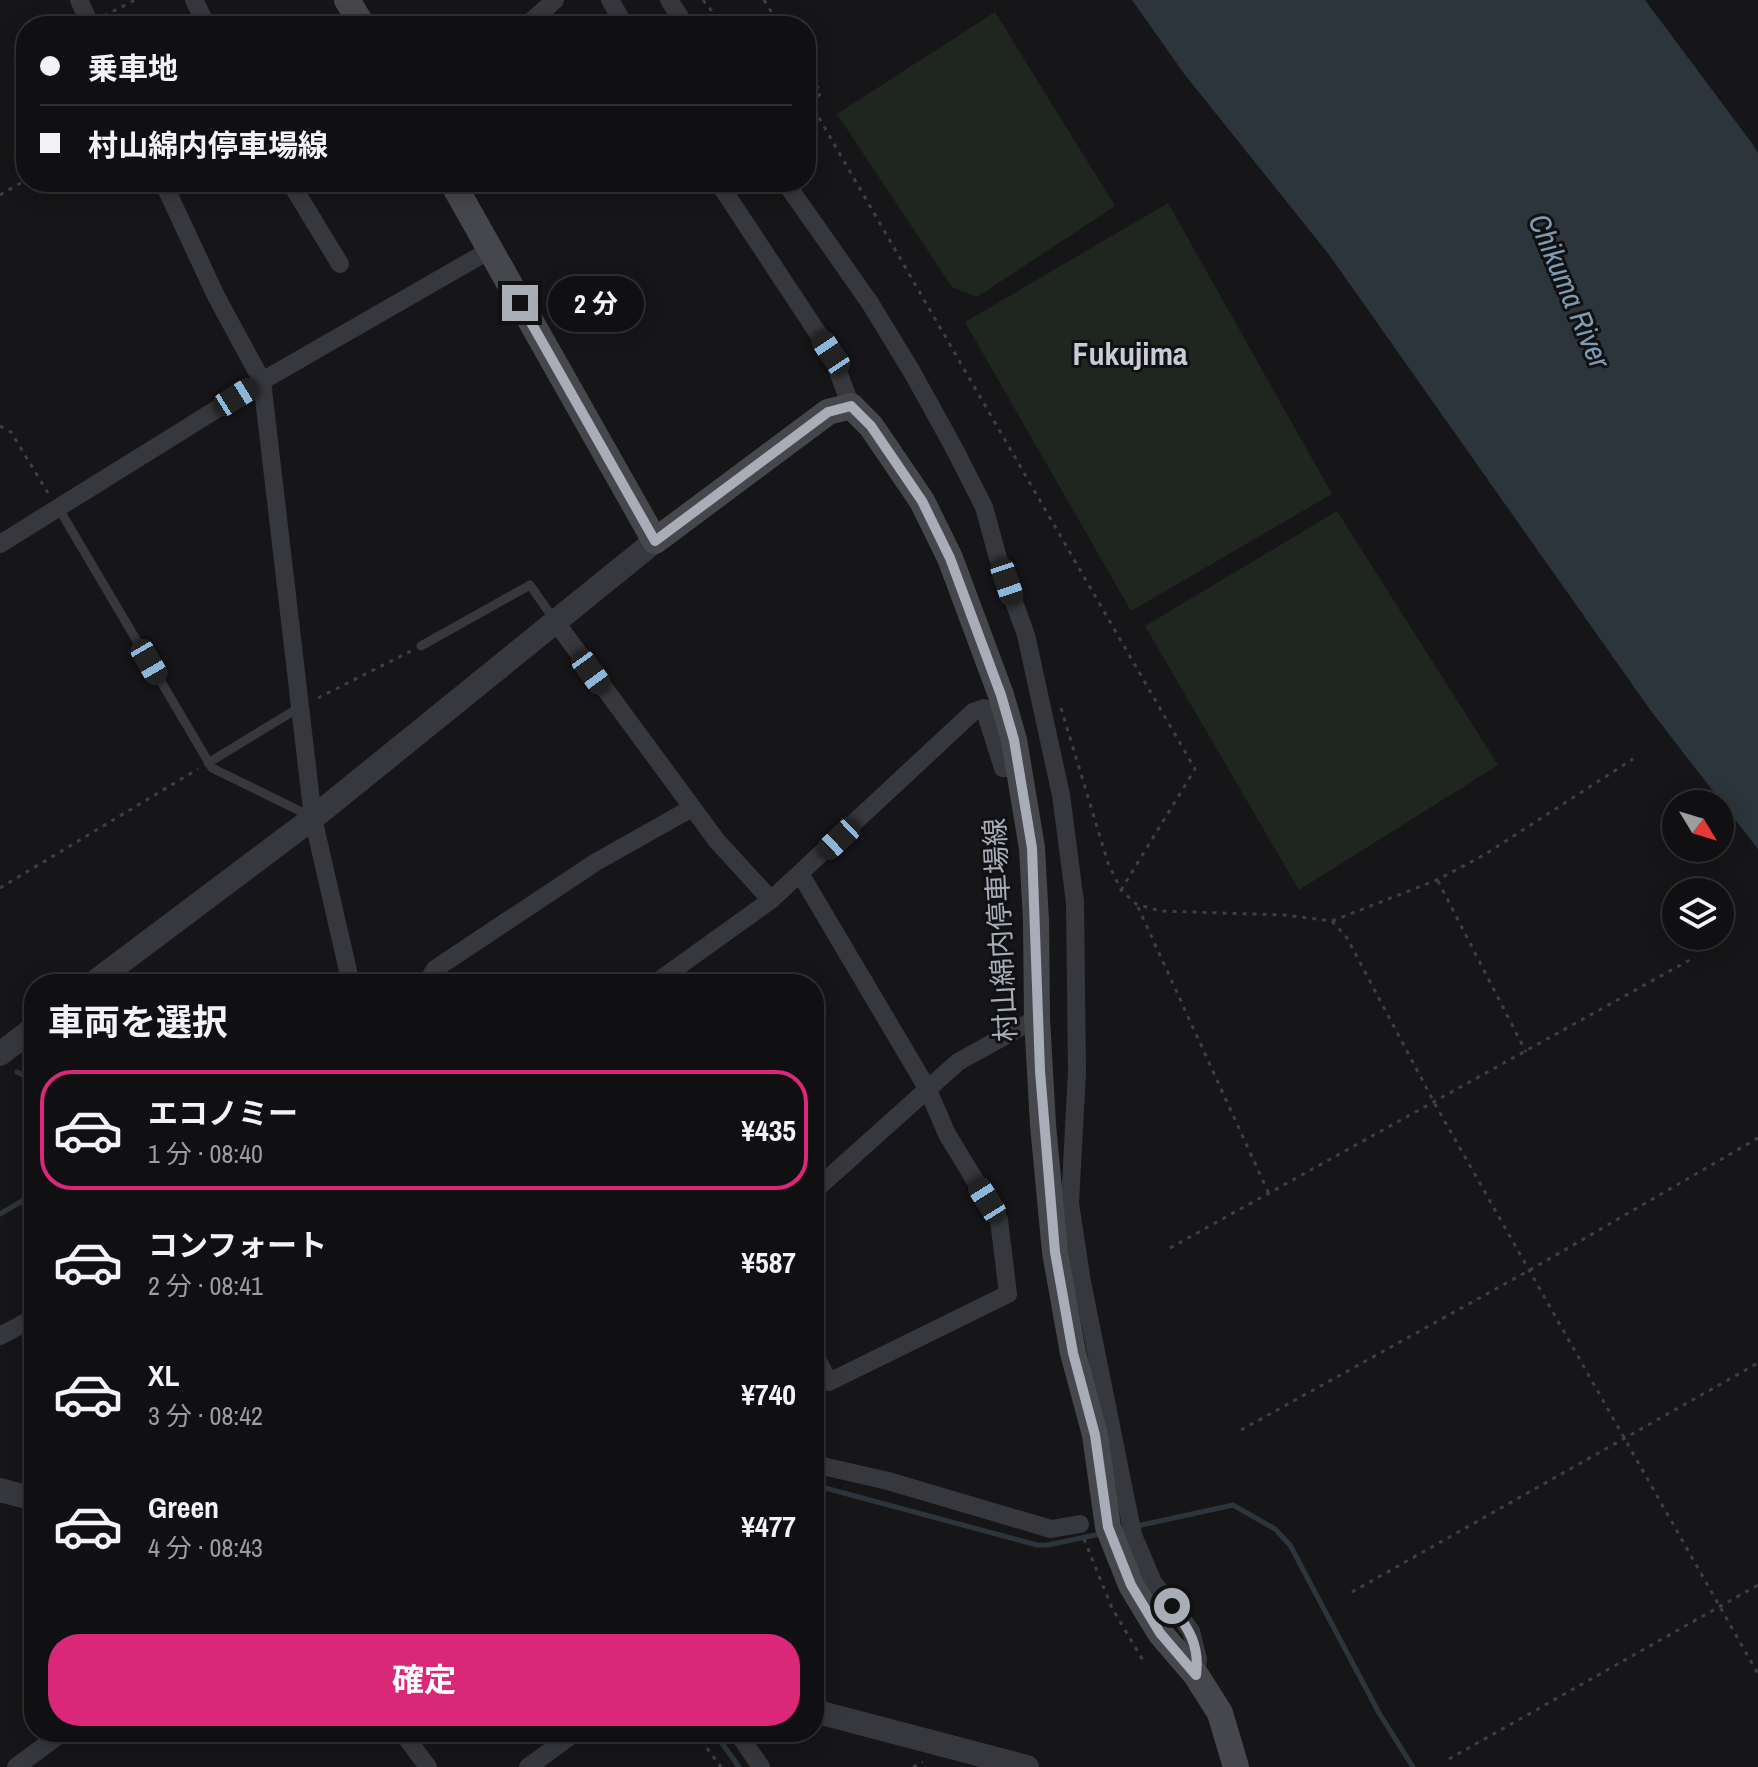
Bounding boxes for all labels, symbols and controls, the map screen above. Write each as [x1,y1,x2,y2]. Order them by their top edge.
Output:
text: 乗車地 [88,48,178,88]
text: 村山綿内停車場線 [88,125,328,165]
water label: Chikuma River [1519,207,1621,375]
callout: 2 分 [548,275,644,331]
route end [502,285,538,321]
text: 2 分 [574,286,618,321]
car [808,326,854,380]
district label: Fukujima [1072,332,1188,375]
car [209,374,263,420]
car [988,555,1026,609]
car [127,635,171,689]
car [567,646,615,698]
north arrow [1662,790,1734,862]
map controls [1662,790,1734,950]
car [813,814,865,864]
street label: 村山綿内停車場線 [975,817,1025,1043]
button: layers [1662,878,1734,950]
text: 車両を選択 [48,998,228,1046]
text: エコノミー [148,1093,298,1133]
icon: car [52,1094,124,1166]
text: ¥435 [741,1110,796,1150]
text: 1 分 · 08:40 [148,1136,263,1171]
car [964,1173,1010,1227]
text: コンフォート [148,1225,327,1265]
icon: car [52,1226,124,1298]
text: ¥587 [741,1242,796,1282]
text: 2 分 · 08:41 [148,1268,263,1303]
text: XL [148,1355,179,1395]
icon: car [52,1358,124,1430]
text: ¥740 [741,1374,796,1414]
text: 3 分 · 08:42 [148,1398,263,1433]
text: Green [148,1487,219,1527]
icon: car [52,1490,124,1562]
text: ¥477 [741,1506,796,1546]
text: 4 分 · 08:43 [148,1530,263,1565]
route start [1154,1588,1190,1624]
button: 確定 [48,1634,800,1726]

